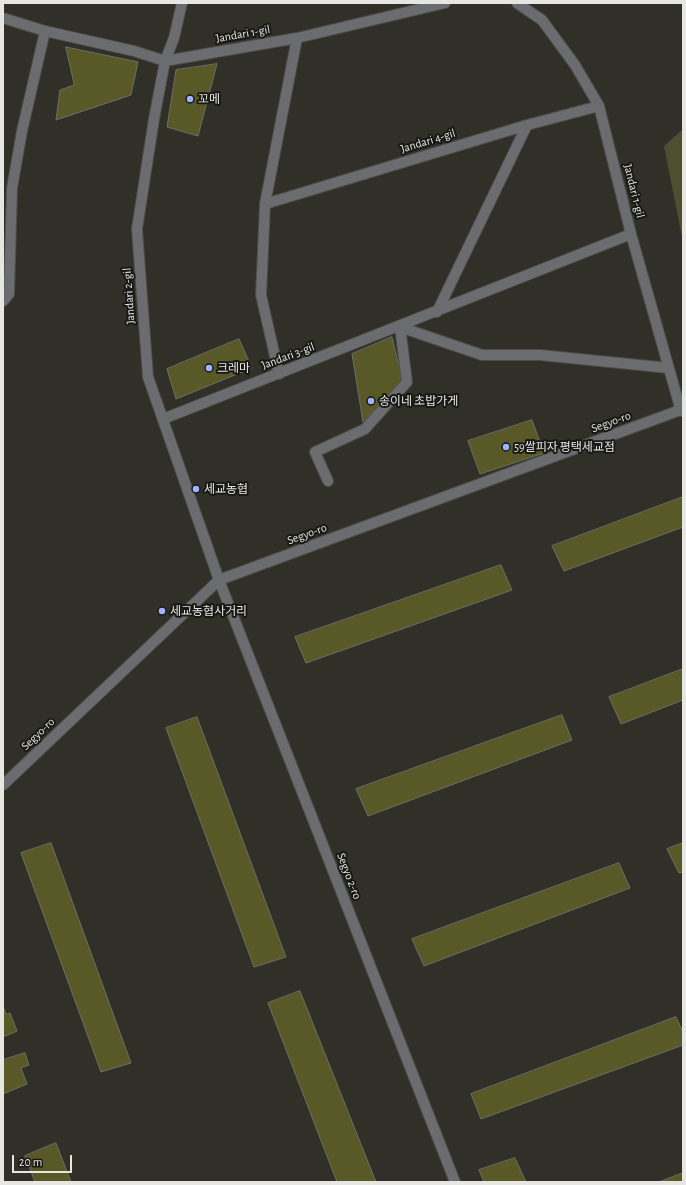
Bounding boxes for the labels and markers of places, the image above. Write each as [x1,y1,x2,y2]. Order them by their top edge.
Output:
place label: 꼬메 [198,92,220,106]
marker: 꼬메 [185,94,195,104]
place label: 크레마 [217,361,250,375]
marker: 크레마 [204,363,214,373]
place label: 송이네 초밥가게 [379,394,458,408]
marker: 송이네 초밥가게 [366,396,376,406]
place label: 59쌀피자 평택세교점 [514,440,615,454]
marker: 59쌀피자 평택세교점 [501,442,511,452]
place label: 세교농협 [204,482,248,496]
marker: 세교농협 [191,484,201,494]
place label: 세교농협사거리 [170,604,247,618]
marker: 세교농협사거리 [157,606,167,616]

